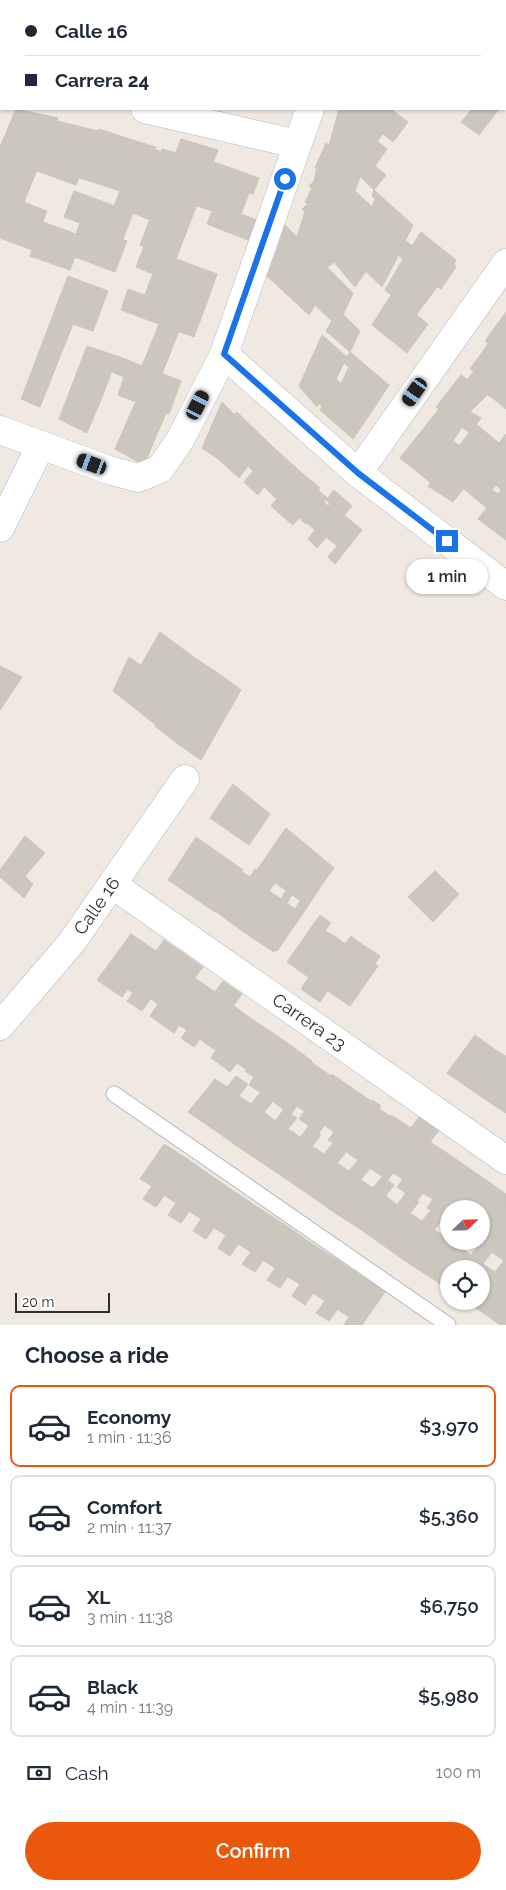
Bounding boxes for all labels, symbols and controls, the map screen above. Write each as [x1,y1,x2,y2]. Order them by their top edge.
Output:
text: Calle 16 [55,20,128,42]
text: Carrera 24 [55,69,149,91]
route start [274,168,296,190]
car [400,375,429,409]
car [184,388,211,422]
car [75,452,108,476]
route end [436,530,458,552]
callout: 1 min [406,558,488,594]
text: 1 min [427,567,467,586]
street label: Calle 16 [69,873,124,939]
street label: Carrera 23 [269,989,350,1054]
north arrow [440,1200,490,1250]
map controls [440,1200,490,1310]
button: locate [440,1260,490,1310]
scale bar [15,1290,110,1313]
text: 20 m [22,1294,54,1310]
text: Choose a ride [25,1342,169,1368]
icon: car [27,1404,72,1449]
text: Economy [87,1406,171,1428]
text: $3,970 [419,1415,479,1437]
text: 1 min · 11:36 [87,1428,172,1447]
icon: car [27,1494,72,1539]
text: Comfort [87,1496,162,1518]
text: $5,360 [419,1505,479,1527]
text: 2 min · 11:37 [87,1518,172,1537]
icon: car [27,1584,72,1629]
text: XL [87,1586,110,1608]
text: $6,750 [419,1595,479,1617]
text: 3 min · 11:38 [87,1608,173,1627]
icon: car [27,1674,72,1719]
text: Black [87,1676,138,1698]
text: $5,980 [418,1685,479,1707]
text: 4 min · 11:39 [87,1698,173,1717]
icon: cash [25,1759,53,1787]
text: Cash [65,1762,109,1784]
text: 100 m [436,1763,481,1782]
button: Confirm [25,1822,481,1880]

